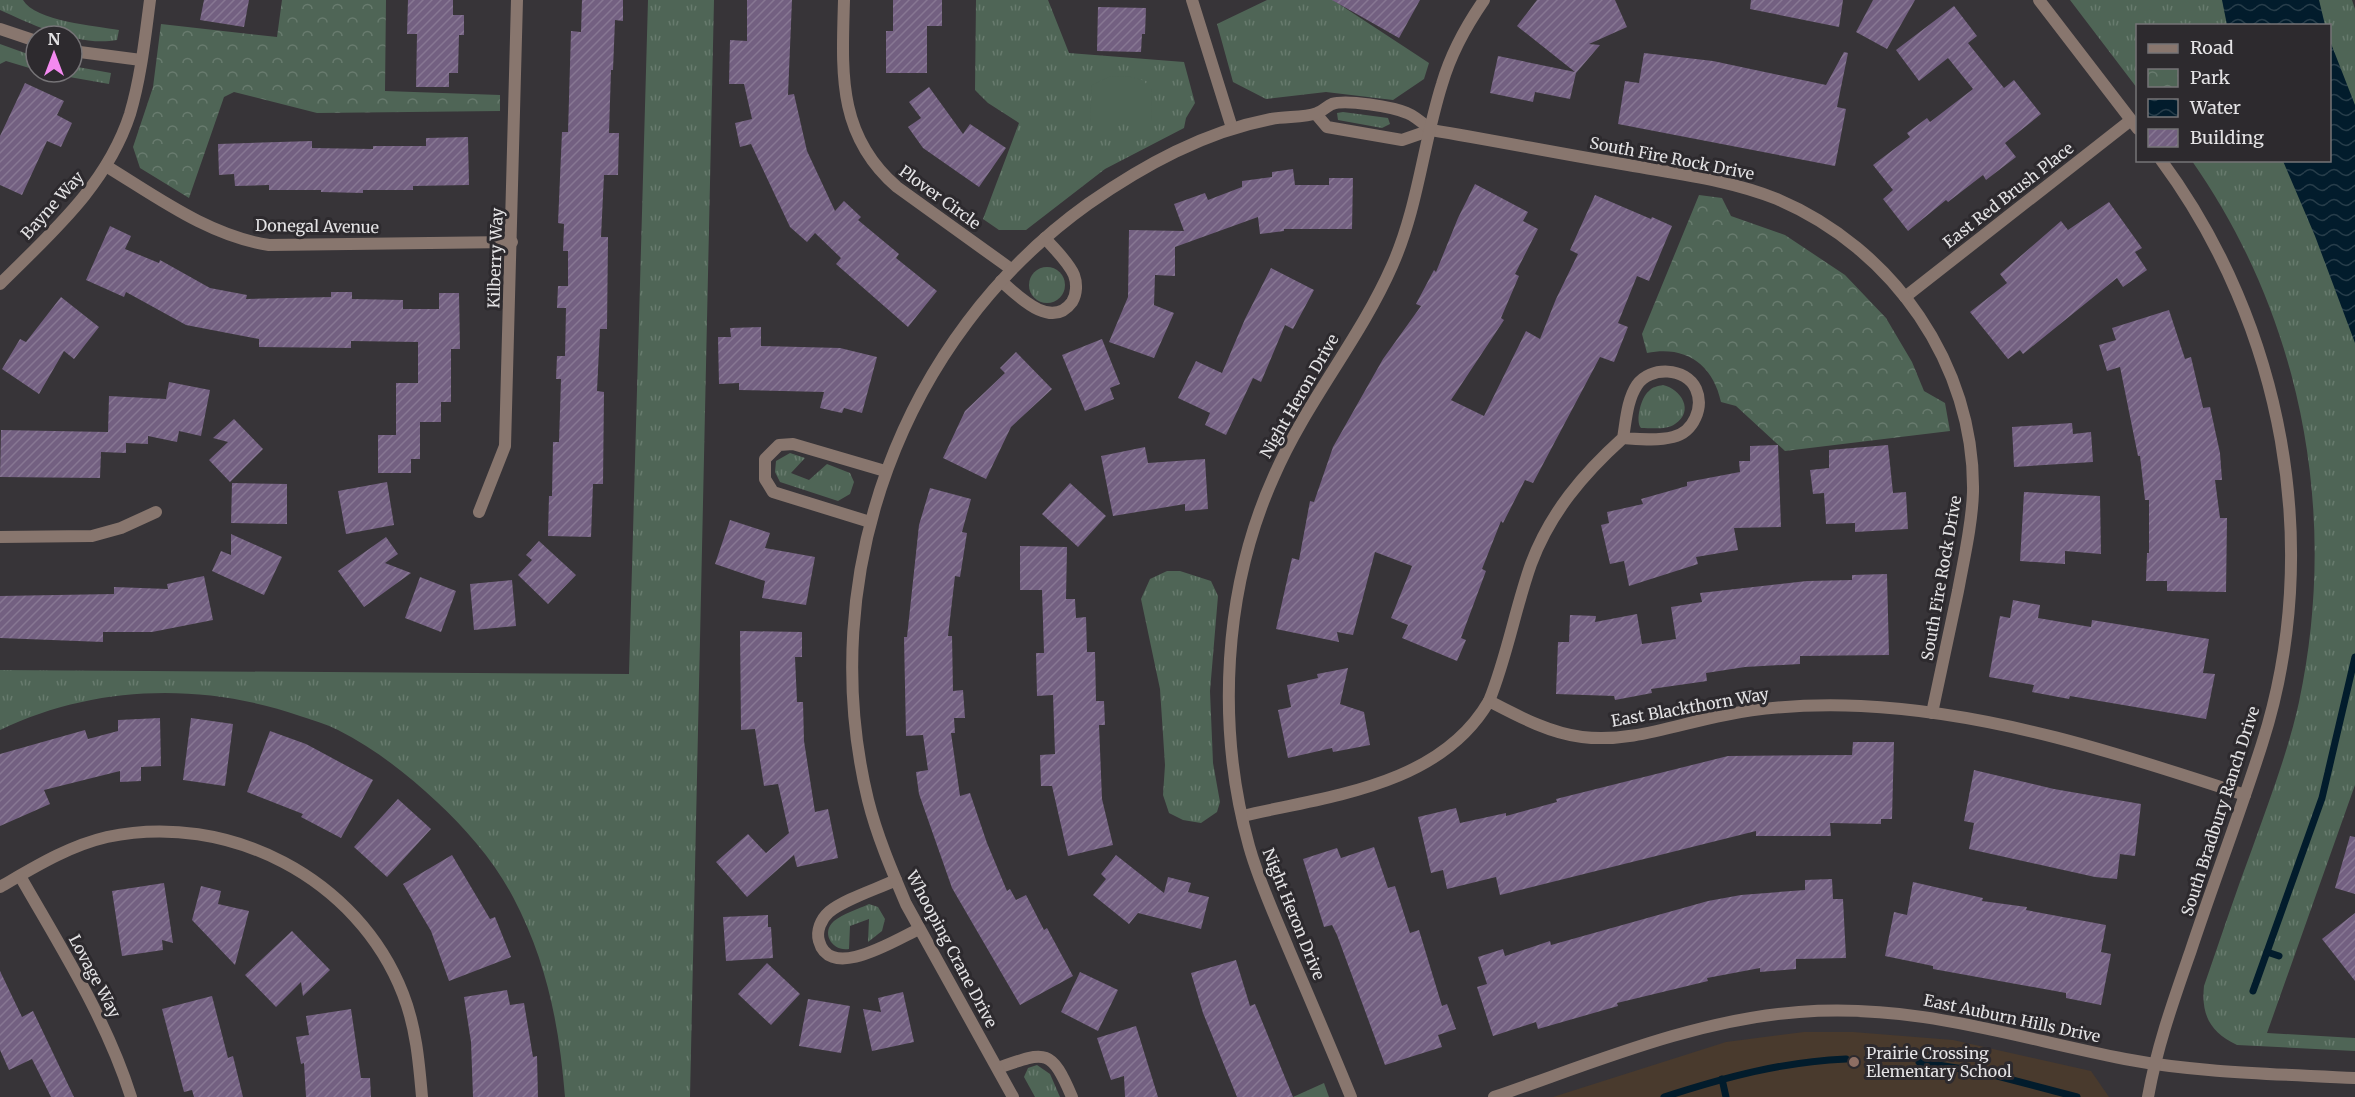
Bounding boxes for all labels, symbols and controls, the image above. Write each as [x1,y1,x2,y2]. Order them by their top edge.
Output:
north arrow [24,24,84,84]
legend [2136,24,2331,162]
text: N [48,29,61,49]
text: Road [2190,36,2234,59]
text: Park [2190,66,2231,89]
text: Water [2189,96,2241,119]
text: Building [2190,126,2264,149]
street label: South Fire Rock Drive [1588,132,1756,184]
street label: East Red Brush Place [1939,138,2077,252]
street label: Plover Circle [895,161,985,233]
street label: Bayne Way [16,166,88,243]
street label: Kilberry Way [483,207,507,309]
street label: Donegal Avenue [255,215,379,237]
street label: Night Heron Drive [1255,330,1343,462]
street label: South Fire Rock Drive [1917,494,1965,662]
street label: East Blackthorn Way [1610,683,1771,731]
street label: South Bradbury Ranch Drive [2177,704,2263,918]
street label: Night Heron Drive [1259,845,1329,983]
street label: Whooping Crane Drive [902,866,1002,1031]
street label: Lovage Way [65,931,126,1022]
street label: East Auburn Hills Drive [1922,989,2102,1047]
place label: Prairie Crossing Elementary School [1866,1043,2012,1081]
marker: Prairie Crossing Elementary School [1847,1055,1861,1069]

